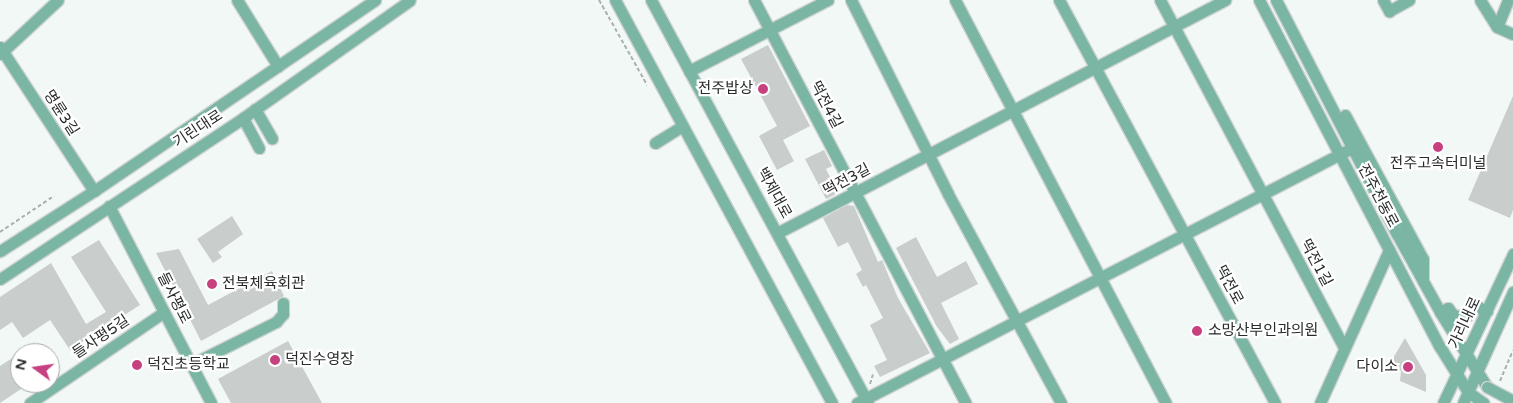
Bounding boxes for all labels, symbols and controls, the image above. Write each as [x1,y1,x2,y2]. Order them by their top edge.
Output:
street label: 떡전4길 [806,78,846,132]
place label: 전주밥상 [698,80,753,98]
marker: 전주밥상 [757,83,769,95]
street label: 명륜3길 [40,87,82,139]
street label: 기린대로 [170,106,226,152]
marker: 전주고속터미널 [1432,141,1444,153]
place label: 전주고속터미널 [1390,155,1486,173]
street label: 떡전3길 [820,160,874,200]
street label: 전주천동로 [1354,161,1402,231]
street label: 백제대로 [753,164,795,222]
street label: 떡전1길 [1296,236,1336,290]
street label: 떡전로 [1211,262,1247,308]
street label: 들사평로 [153,269,195,327]
place label: 전북체육회관 [222,275,305,293]
marker: 전북체육회관 [206,278,218,290]
street label: 가리내로 [1445,294,1485,352]
street label: 들사평5길 [69,311,133,363]
place label: 소망산부인과의원 [1208,322,1318,340]
marker: 소망산부인과의원 [1190,324,1204,338]
north arrow [10,343,60,393]
place label: 덕진수영장 [285,351,354,369]
marker: 덕진수영장 [269,354,281,366]
place label: 덕진초등학교 [147,356,230,374]
text: N [11,357,31,372]
place label: 다이소 [1357,358,1398,376]
marker: 덕진초등학교 [131,359,143,371]
marker: 다이소 [1402,361,1414,373]

